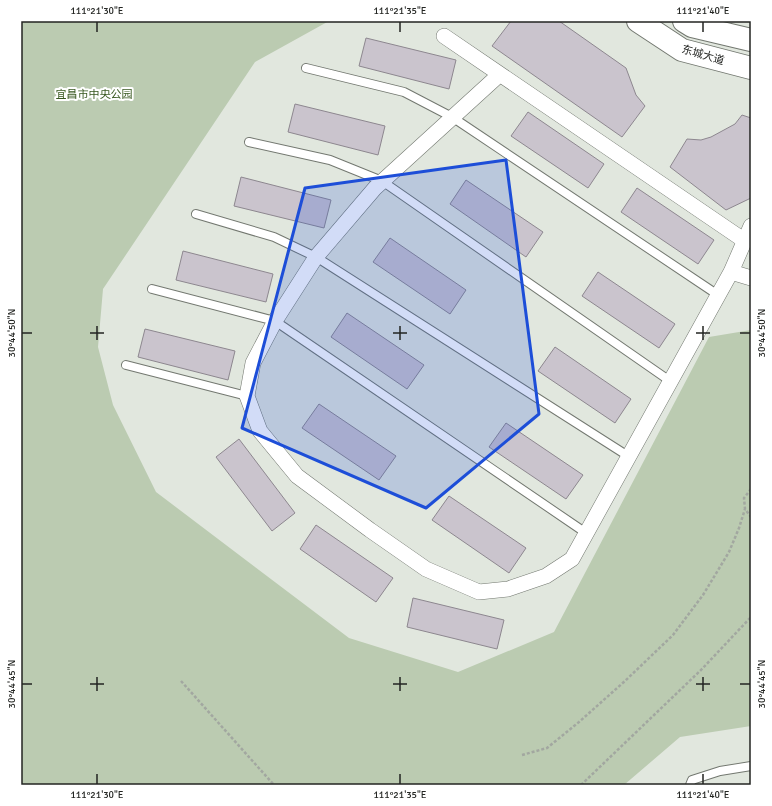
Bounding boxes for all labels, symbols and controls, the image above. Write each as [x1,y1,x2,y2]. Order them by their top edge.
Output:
text: 111°21'30"E [70,5,124,17]
text: 111°21'35"E [373,5,427,17]
text: 111°21'40"E [676,5,730,17]
street label: 东城大道 [680,43,726,67]
park label: 宜昌市中央公园 [56,88,133,101]
text: 30°44'50"N [6,309,18,357]
text: 30°44'50"N [756,309,768,357]
text: 30°44'45"N [6,660,18,708]
text: 30°44'45"N [756,660,768,708]
text: 111°21'30"E [70,789,124,801]
text: 111°21'35"E [373,789,427,801]
text: 111°21'40"E [676,789,730,801]

